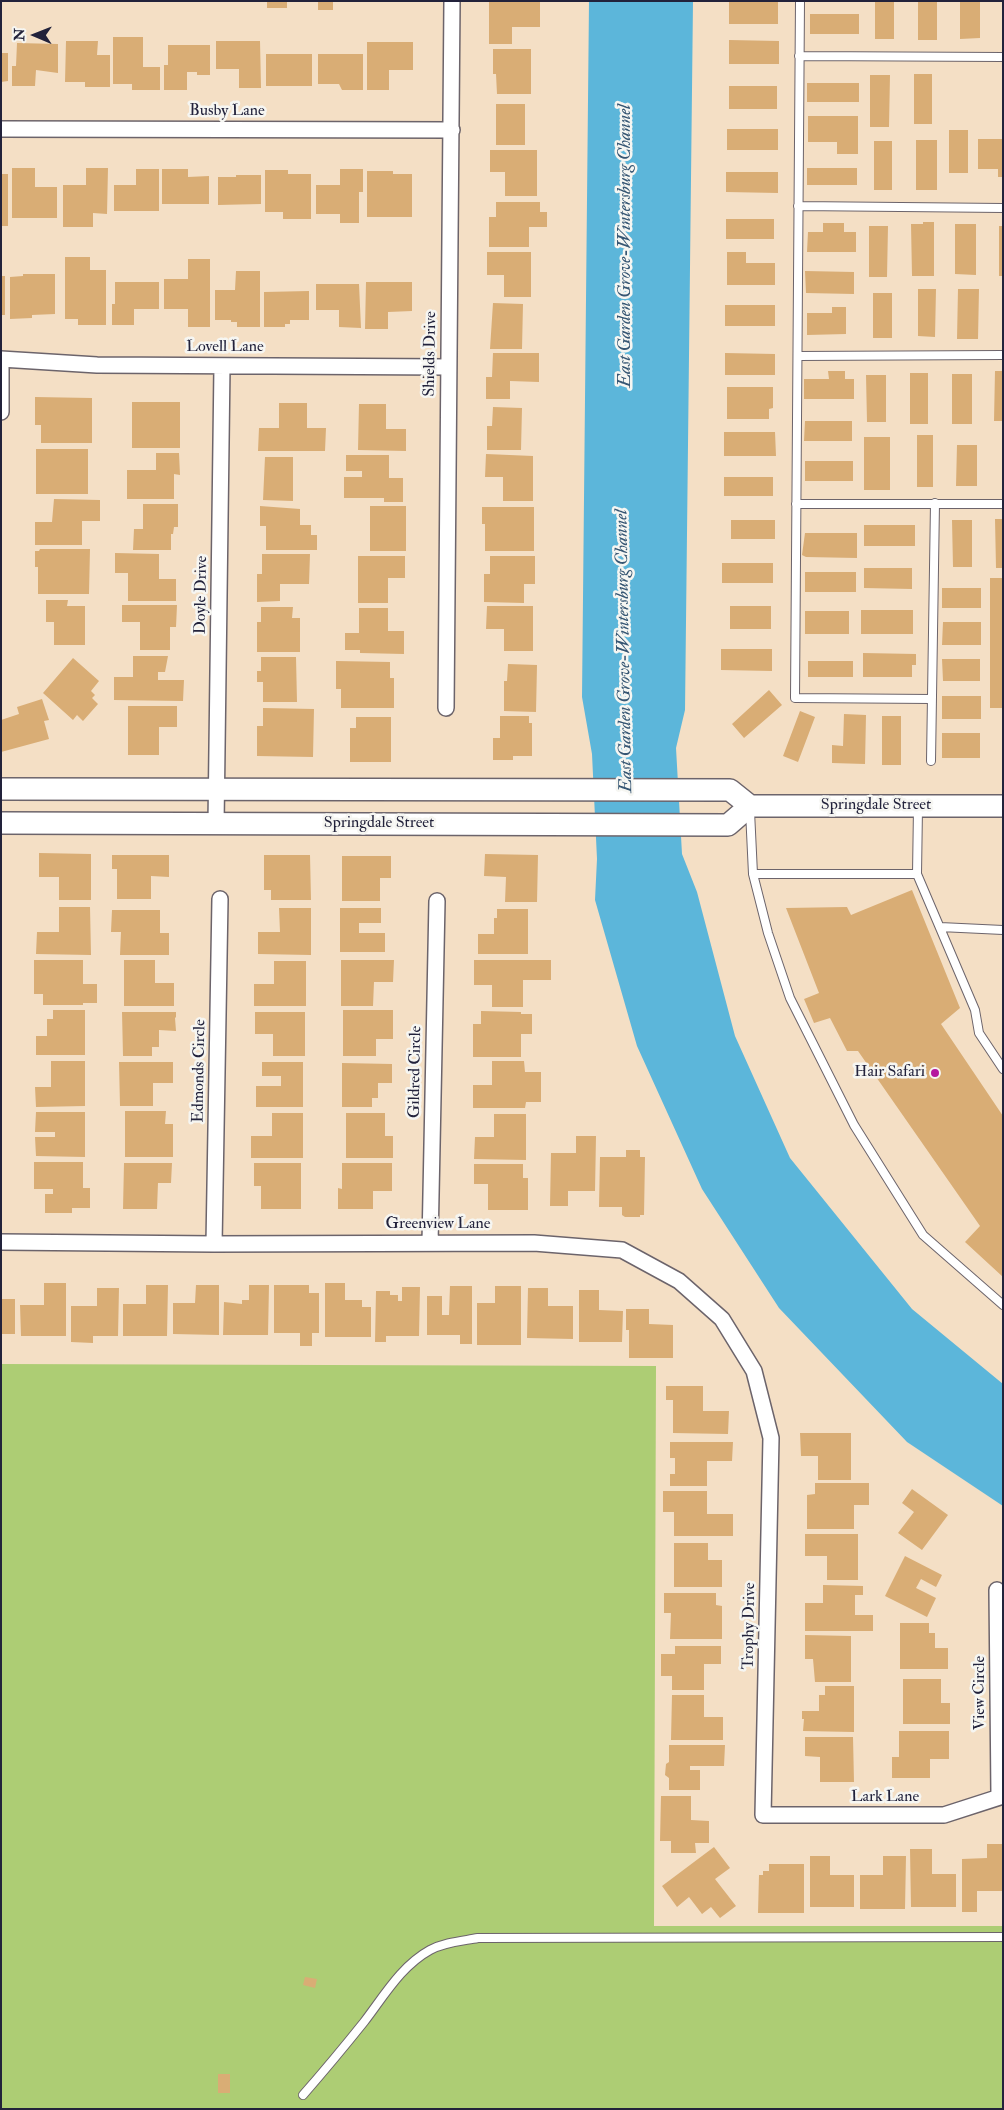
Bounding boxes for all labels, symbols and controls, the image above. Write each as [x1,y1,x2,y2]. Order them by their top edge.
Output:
north arrow [10,10,60,60]
text: N [11,28,28,41]
street label: Busby Lane [189,102,265,122]
water label: East Garden Grove-Wintersburg Channel [615,104,637,388]
street label: Shields Drive [421,311,441,397]
street label: Lovell Lane [186,338,264,358]
water label: East Garden Grove-Wintersburg Channel [612,509,638,793]
street label: Doyle Drive [192,556,212,634]
street label: Springdale Street [821,796,931,816]
street label: Springdale Street [324,814,434,834]
street label: Edmonds Circle [189,1019,211,1123]
street label: Gildred Circle [406,1026,426,1118]
place label: Hair Safari [854,1063,925,1083]
marker: Hair Safari [929,1067,941,1079]
street label: Greenview Lane [386,1215,490,1235]
street label: Trophy Drive [740,1582,760,1670]
street label: View Circle [971,1656,991,1730]
street label: Lark Lane [851,1788,919,1808]

